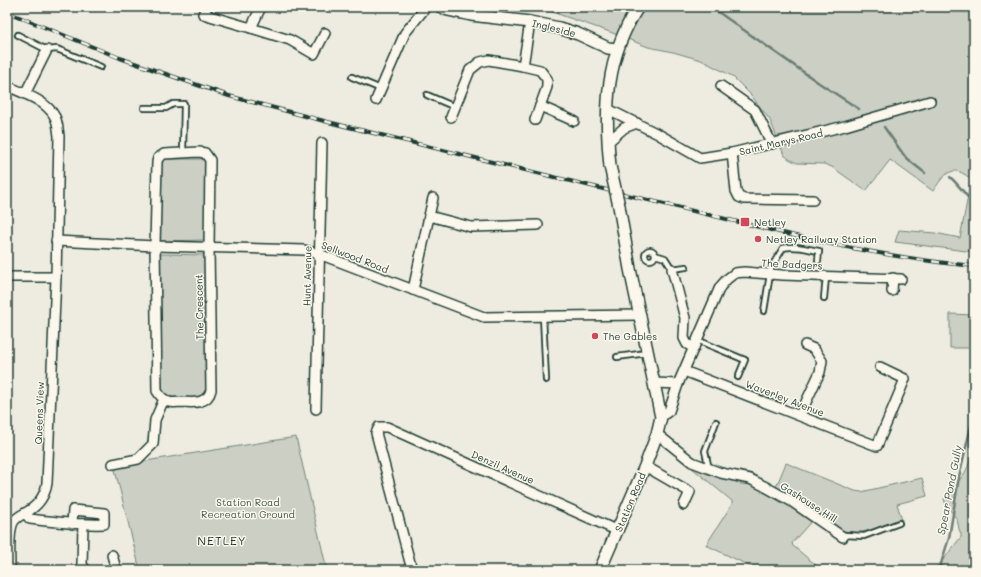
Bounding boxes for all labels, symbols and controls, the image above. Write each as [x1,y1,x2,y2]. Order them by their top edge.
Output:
street label: Ingleside [531,16,577,40]
street label: Saint Marys Road [738,126,824,158]
place label: Netley [754,215,786,229]
marker: Netley [739,216,751,228]
place label: Netley Railway Station [766,232,877,246]
marker: Netley Railway Station [753,234,763,244]
street label: Sellwood Road [319,238,391,276]
street label: Hunt Avenue [299,246,315,306]
street label: The Badgers [761,255,823,273]
street label: The Crescent [191,274,207,340]
place label: The Gables [603,329,657,343]
marker: The Gables [590,331,600,341]
street label: Waverley Avenue [744,377,826,419]
street label: Queens View [31,381,47,445]
water label: Spear Pond Gully [933,444,965,536]
street label: Denzil Avenue [469,447,537,487]
street label: Station Road [611,470,649,534]
street label: Gashouse Hill [778,478,840,526]
park label: Station Road Recreation Ground [201,495,295,521]
district label: NETLEY [197,532,247,548]

